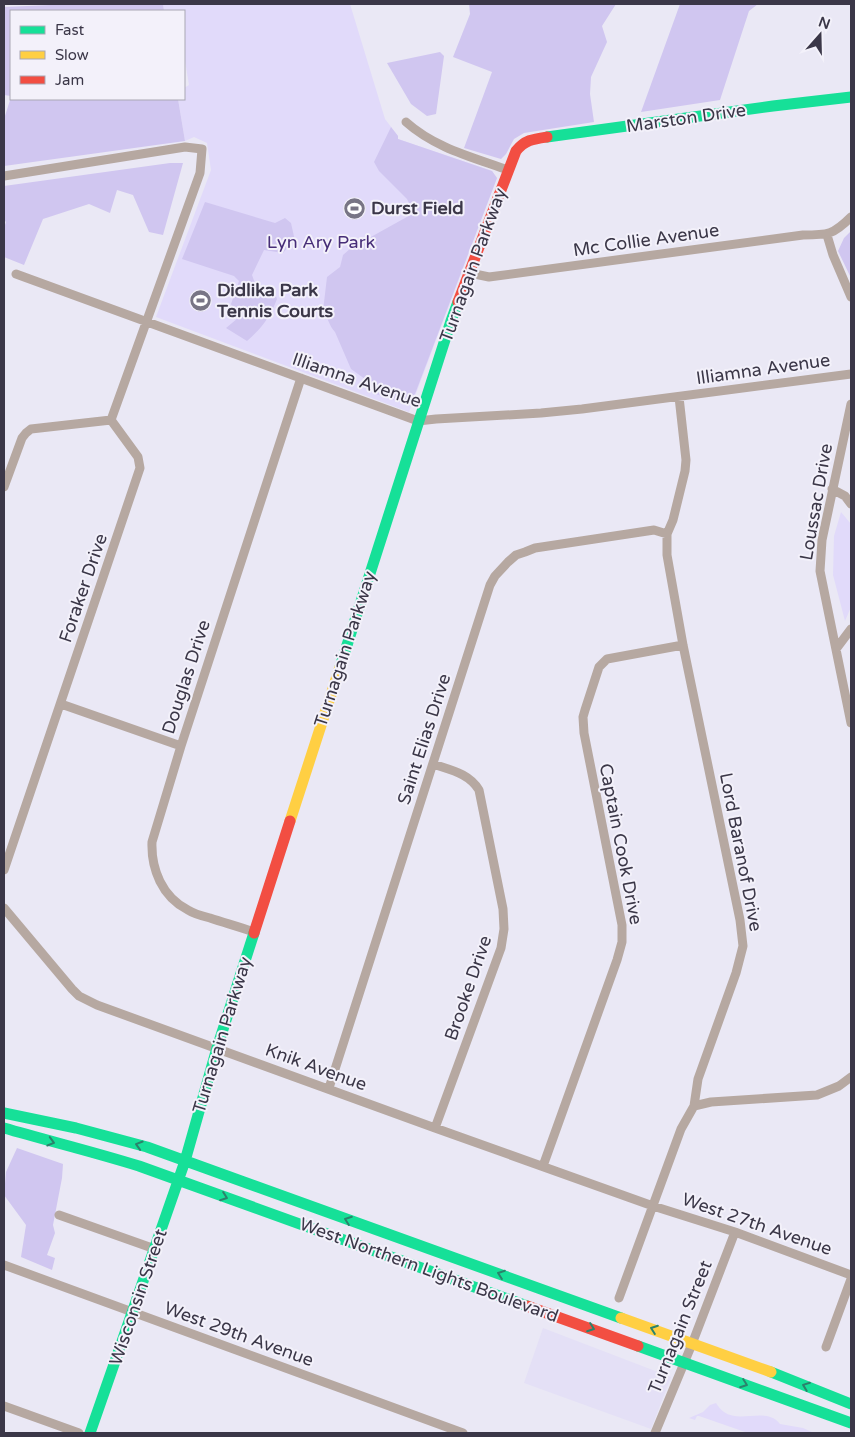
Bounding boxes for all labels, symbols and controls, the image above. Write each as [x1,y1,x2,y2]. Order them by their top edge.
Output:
legend [10,10,185,100]
north arrow [795,10,845,60]
text: N [816,13,832,33]
text: Fast [55,21,85,39]
text: Slow [55,46,89,64]
text: Jam [55,71,84,89]
street label: Marston Drive [625,99,747,137]
street label: Turnagain Parkway [435,185,511,345]
sports icon: Durst Field [343,196,367,220]
place label: Durst Field [371,197,464,219]
street label: Mc Collie Avenue [572,219,720,261]
park label: Lyn Ary Park [267,231,376,253]
place label: Didlika Park Tennis Courts [216,279,334,322]
sports icon: Didlika Park Tennis Courts [189,288,213,312]
street label: Illiamna Avenue [289,348,425,412]
street label: Illiamna Avenue [695,349,831,389]
street label: Loussac Drive [795,442,837,562]
street label: Foraker Drive [54,531,112,645]
street label: Turnagain Parkway [309,568,381,730]
street label: Douglas Drive [157,617,215,737]
street label: Saint Elias Drive [392,671,456,807]
street label: Captain Cook Drive [595,761,647,927]
street label: Lord Baranof Drive [715,771,767,933]
street label: Brooke Drive [440,933,496,1043]
street label: Turnagain Parkway [188,954,256,1116]
street label: Knik Avenue [262,1038,370,1096]
one-way arrow [46,1136,54,1146]
one-way arrow [136,1141,144,1151]
street label: West 27th Avenue [679,1188,835,1260]
one-way arrow [219,1191,228,1201]
street label: West Northern Lights Boulevard [297,1213,561,1327]
one-way arrow [344,1215,353,1225]
street label: Wisconsin Street [104,1226,172,1368]
street label: Turnagain Street [643,1257,717,1397]
one-way arrow [497,1270,506,1280]
street label: West 29th Avenue [161,1297,317,1371]
one-way arrow [587,1322,595,1332]
one-way arrow [650,1325,659,1335]
one-way arrow [739,1378,748,1388]
one-way arrow [802,1382,811,1392]

